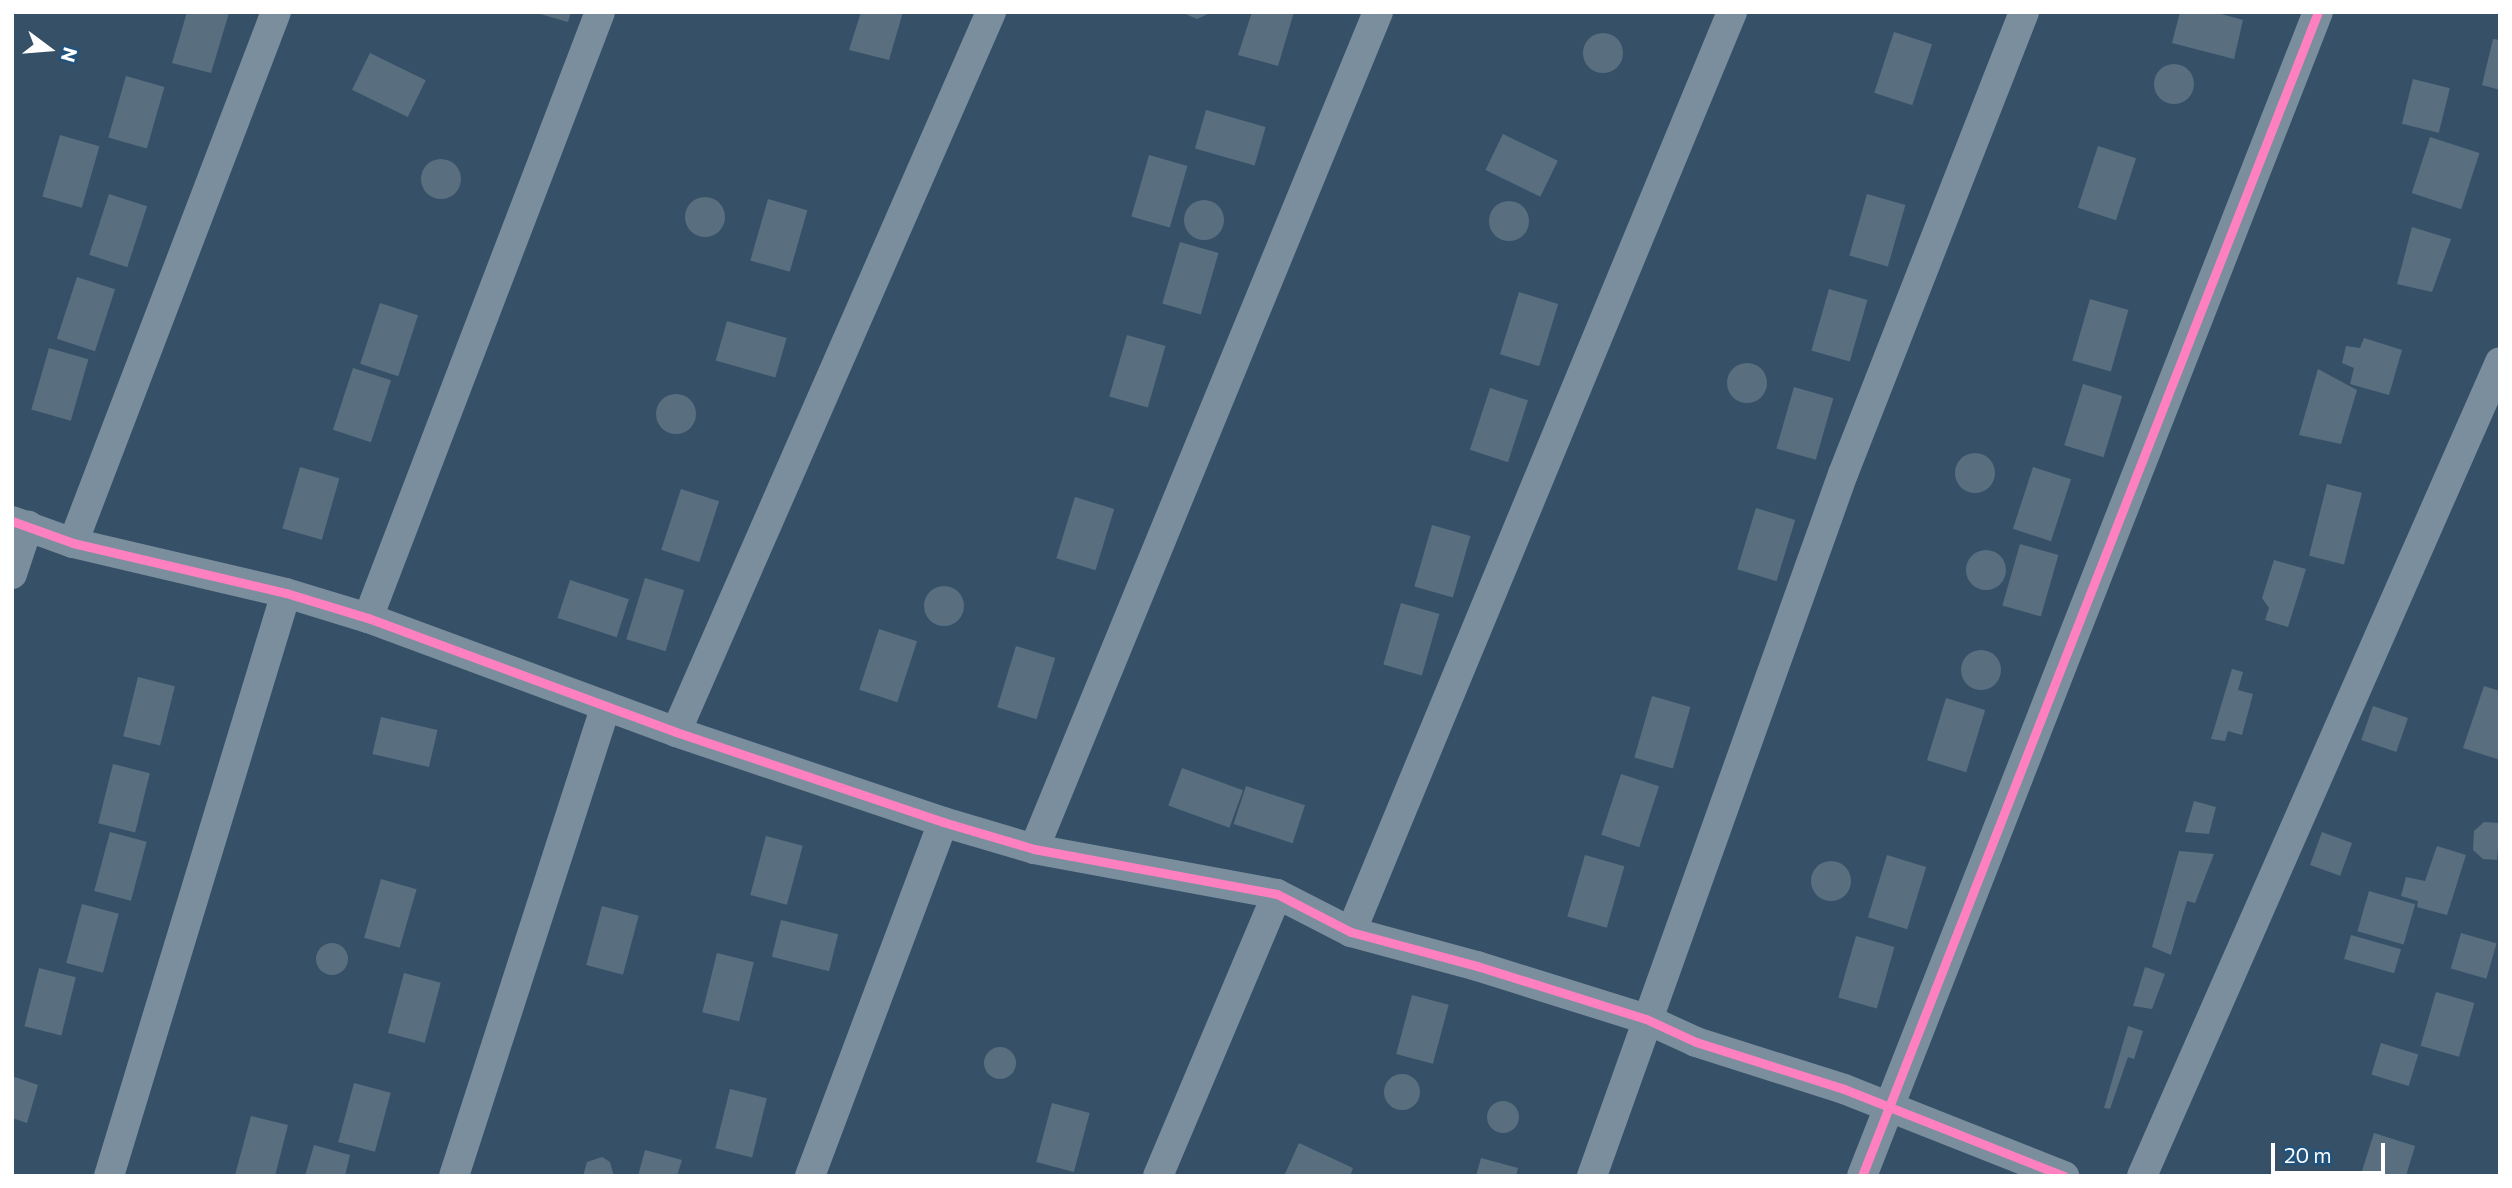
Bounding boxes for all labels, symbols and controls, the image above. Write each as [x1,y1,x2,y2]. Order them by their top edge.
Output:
north arrow [14,14,84,84]
text: N [57,45,83,65]
scale bar [2274,1128,2388,1172]
text: 20 m [2284,1142,2332,1167]

